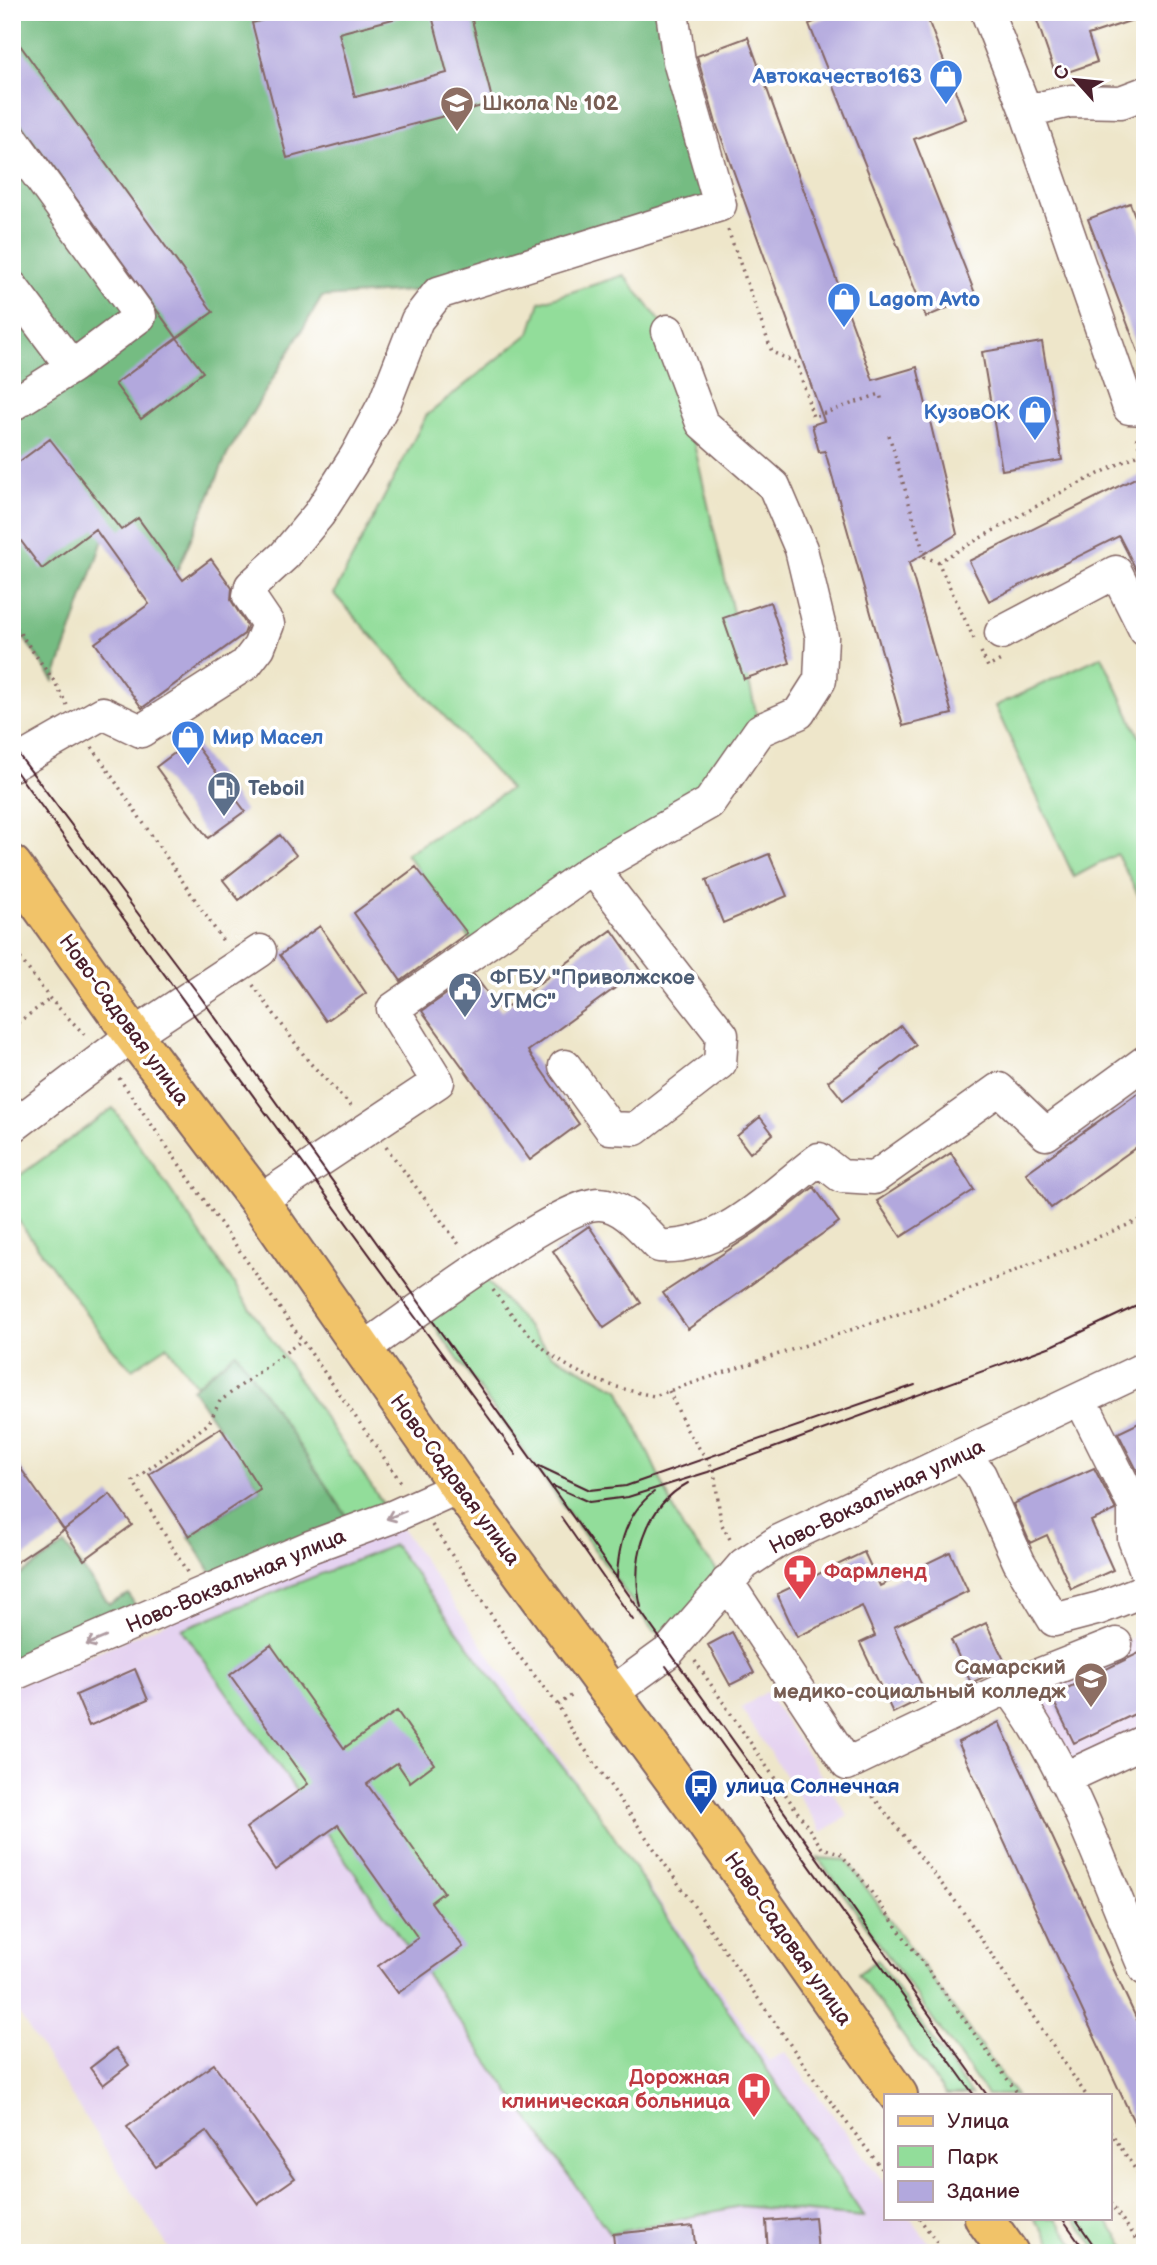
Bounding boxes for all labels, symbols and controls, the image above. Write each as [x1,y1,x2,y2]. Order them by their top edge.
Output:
north arrow [1042,46,1112,116]
shop icon: Автокачество163 [927,57,965,106]
text: С [1049,62,1075,84]
place label: Автокачество163 [751,64,922,89]
school or university icon: Школа № 102 [438,84,476,133]
place label: Школа № 102 [482,91,619,116]
shop icon: Lagom Avto [825,280,863,329]
place label: Lagom Avto [868,287,980,312]
shop icon: КузовОК [1016,393,1054,442]
place label: КузовОК [924,400,1011,425]
shop icon: Мир Масел [169,718,207,767]
place label: Мир Масел [212,725,324,750]
fuel station icon: Teboil [205,769,243,818]
place label: Teboil [248,776,304,801]
street label: Ново-Садовая улица [54,930,195,1111]
place label: ФГБУ "Приволжское УГМС" [490,965,695,1014]
public building icon: ФГБУ "Приволжское УГМС" [446,970,484,1019]
street label: Ново-Садовая улица [385,1390,526,1571]
street label: Ново-Вокзальная улица [765,1434,989,1560]
one-way arrow [386,1509,408,1522]
street label: Ново-Вокзальная улица [122,1523,350,1639]
pharmacy icon: Фармленд [781,1552,819,1601]
place label: Фармленд [824,1559,927,1584]
one-way arrow [86,1635,108,1648]
place label: Самарский медико-социальный колледж [773,1655,1066,1704]
school or university icon: Самарский медико-социальный колледж [1072,1660,1110,1709]
bus stop icon: улица Солнечная [682,1767,720,1816]
place label: улица Солнечная [726,1774,900,1799]
street label: Ново-Садовая улица [719,1848,857,2031]
place label: Дорожная клиническая больница [501,2065,731,2114]
hospital icon: Дорожная клиническая больница [735,2070,773,2119]
legend [884,2094,1112,2220]
text: Улица [947,2109,1010,2134]
text: Парк [947,2145,998,2170]
text: Здание [947,2179,1020,2204]

